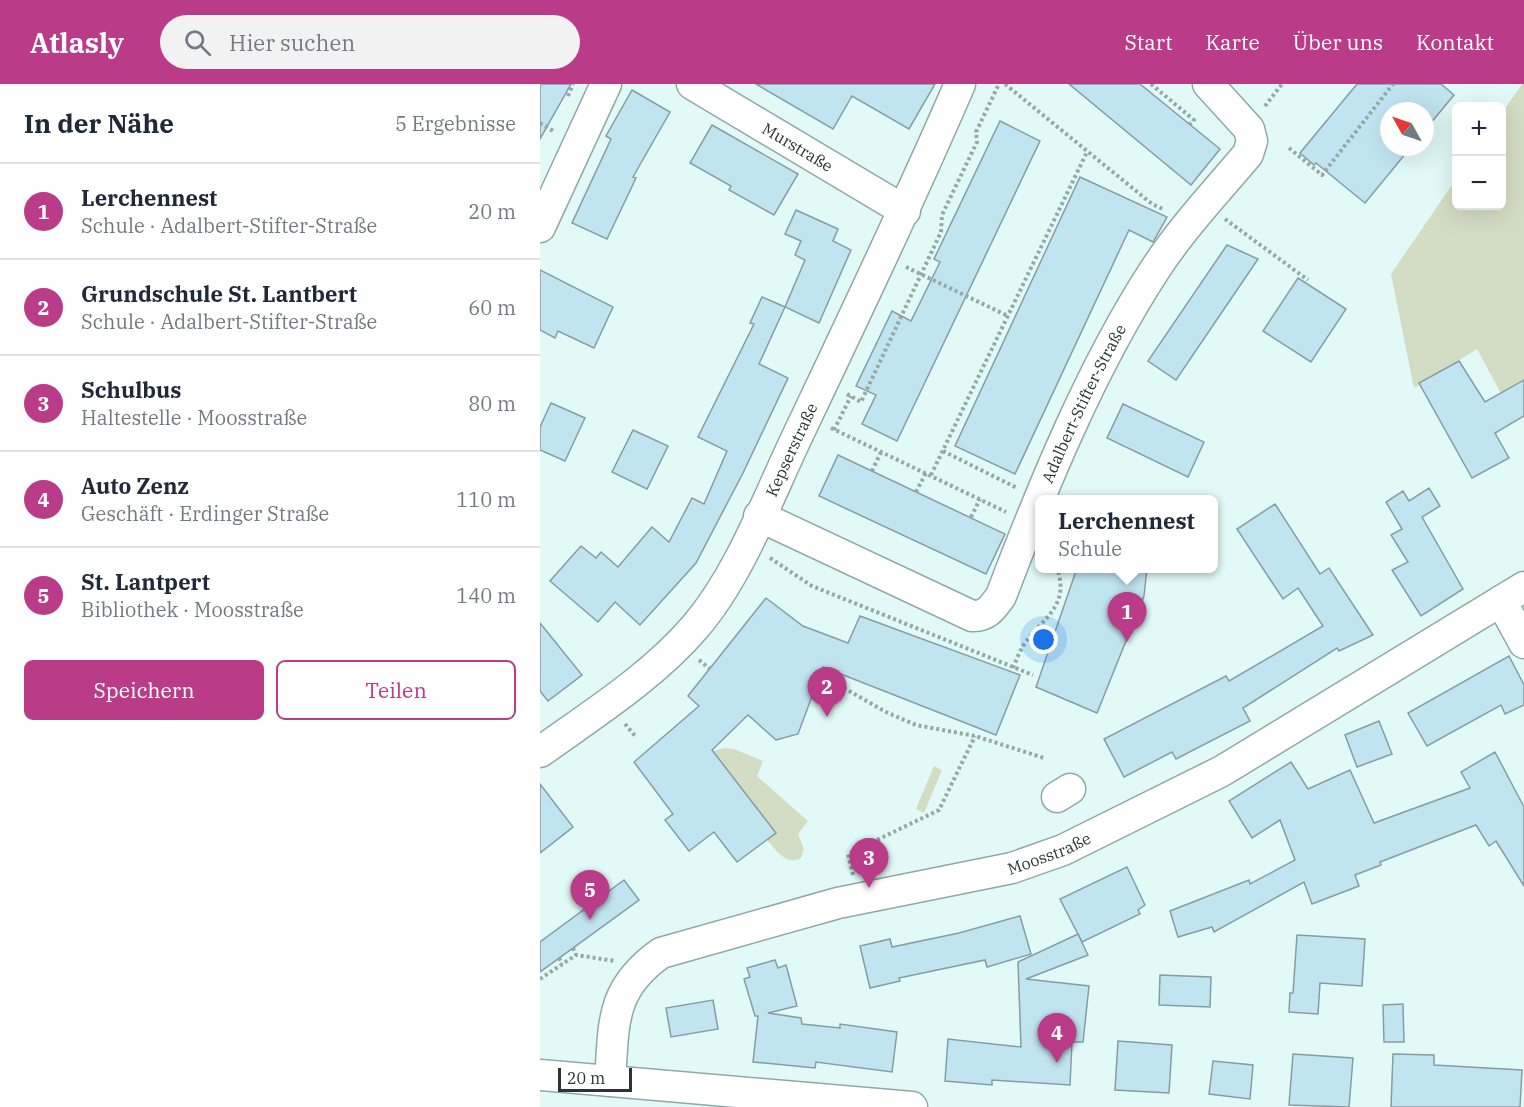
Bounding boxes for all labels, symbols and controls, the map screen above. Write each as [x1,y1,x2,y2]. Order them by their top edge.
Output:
search box [160,15,580,69]
text: Atlasly [30,24,124,61]
icon: search [181,26,214,59]
text: Hier suchen [229,28,355,57]
text: Start [1124,28,1173,56]
text: Karte [1206,28,1260,56]
text: Über uns [1293,28,1383,56]
text: Kontakt [1416,28,1494,56]
north arrow [1380,102,1434,156]
map controls [1452,102,1506,210]
button: + [1452,102,1506,156]
text: In der Nähe [24,106,174,140]
text: 5 Ergebnisse [395,110,516,137]
street label: Murstraße [759,118,837,176]
button: − [1452,156,1506,210]
text: Lerchennest [81,183,217,212]
text: 1 [38,198,50,225]
text: 20 m [468,198,516,225]
text: Schule · Adalbert-Stifter-Straße [81,212,377,239]
text: Grundschule St. Lantbert [81,279,357,308]
text: 2 [38,294,50,321]
text: 60 m [468,294,516,321]
text: Schule · Adalbert-Stifter-Straße [81,308,377,335]
street label: Adalbert-Stifter-Straße [1037,321,1130,486]
text: Schulbus [81,375,182,404]
text: 3 [38,390,50,417]
text: 80 m [468,390,516,417]
street label: Kepserstraße [761,400,822,500]
text: Haltestelle · Moosstraße [81,404,307,431]
text: Auto Zenz [81,471,189,500]
text: 4 [38,486,50,513]
text: 110 m [456,486,516,513]
popup [1035,495,1218,573]
text: Geschäft · Erdinger Straße [81,500,329,527]
text: Lerchennest [1058,506,1195,535]
text: Schule [1058,535,1122,562]
text: St. Lantpert [81,567,210,596]
text: 5 [38,582,50,609]
text: 140 m [456,582,516,609]
pin: 1 [1108,592,1146,642]
text: Bibliothek · Moosstraße [81,596,304,623]
your location [1029,625,1058,654]
button: Speichern [24,660,264,720]
button: Teilen [276,660,516,720]
pin: 2 [808,668,846,717]
street label: Moosstraße [1005,828,1094,879]
pin: 3 [850,838,888,888]
pin: 5 [571,870,610,920]
pin: 4 [1038,1014,1076,1063]
scale bar [558,1065,632,1092]
text: 20 m [567,1068,605,1088]

